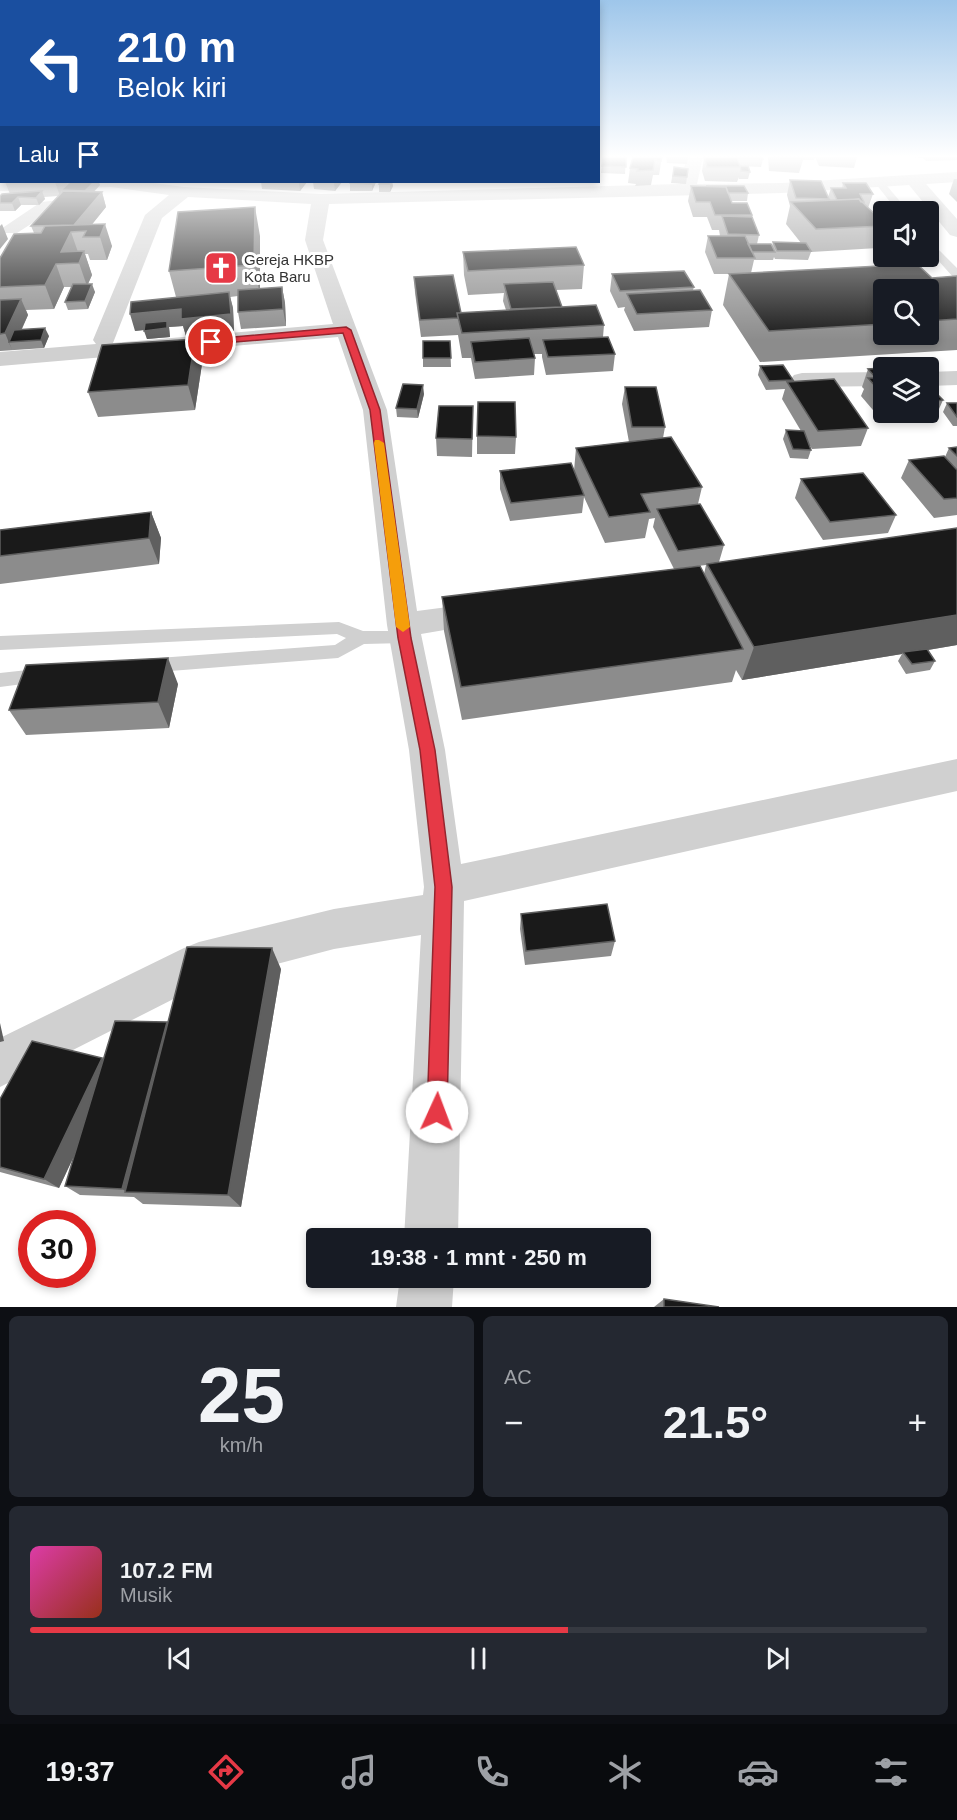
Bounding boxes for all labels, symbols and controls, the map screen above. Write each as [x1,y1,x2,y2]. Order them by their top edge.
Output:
icon: left [18,24,96,102]
text: 210 m [117,24,236,71]
text: Belok kiri [117,73,227,103]
icon: arrive [72,138,105,171]
text: Lalu [18,142,60,167]
map controls [873,201,939,423]
button: sound [873,201,939,267]
church icon: Gereja HKBP Kota Baru [203,250,239,286]
place label: Gereja HKBP Kota Baru [244,251,334,285]
button: search [873,279,939,345]
pin [185,316,236,367]
icon: arrive [194,325,227,358]
button: layers [873,357,939,423]
position arrow [405,1080,469,1144]
speed limit sign: 30 [18,1210,96,1288]
text: 19:38 · 1 mnt · 250 m [370,1245,587,1270]
text: 25 [198,1351,285,1439]
text: AC [504,1366,532,1388]
text: 21.5° [663,1397,768,1448]
text: − [504,1404,523,1441]
text: + [908,1404,927,1441]
text: km/h [220,1434,263,1456]
text: 107.2 FM [120,1558,213,1583]
text: Musik [120,1584,172,1606]
icon: previous [163,1642,196,1675]
icon: pause [462,1642,495,1675]
icon: next [761,1642,794,1675]
icon: directions [205,1751,247,1793]
icon: music [338,1751,380,1793]
icon: phone [471,1751,513,1793]
icon: climate [604,1751,646,1793]
icon: car [737,1751,779,1793]
icon: filters [870,1751,912,1793]
text: 19:37 [45,1757,114,1787]

